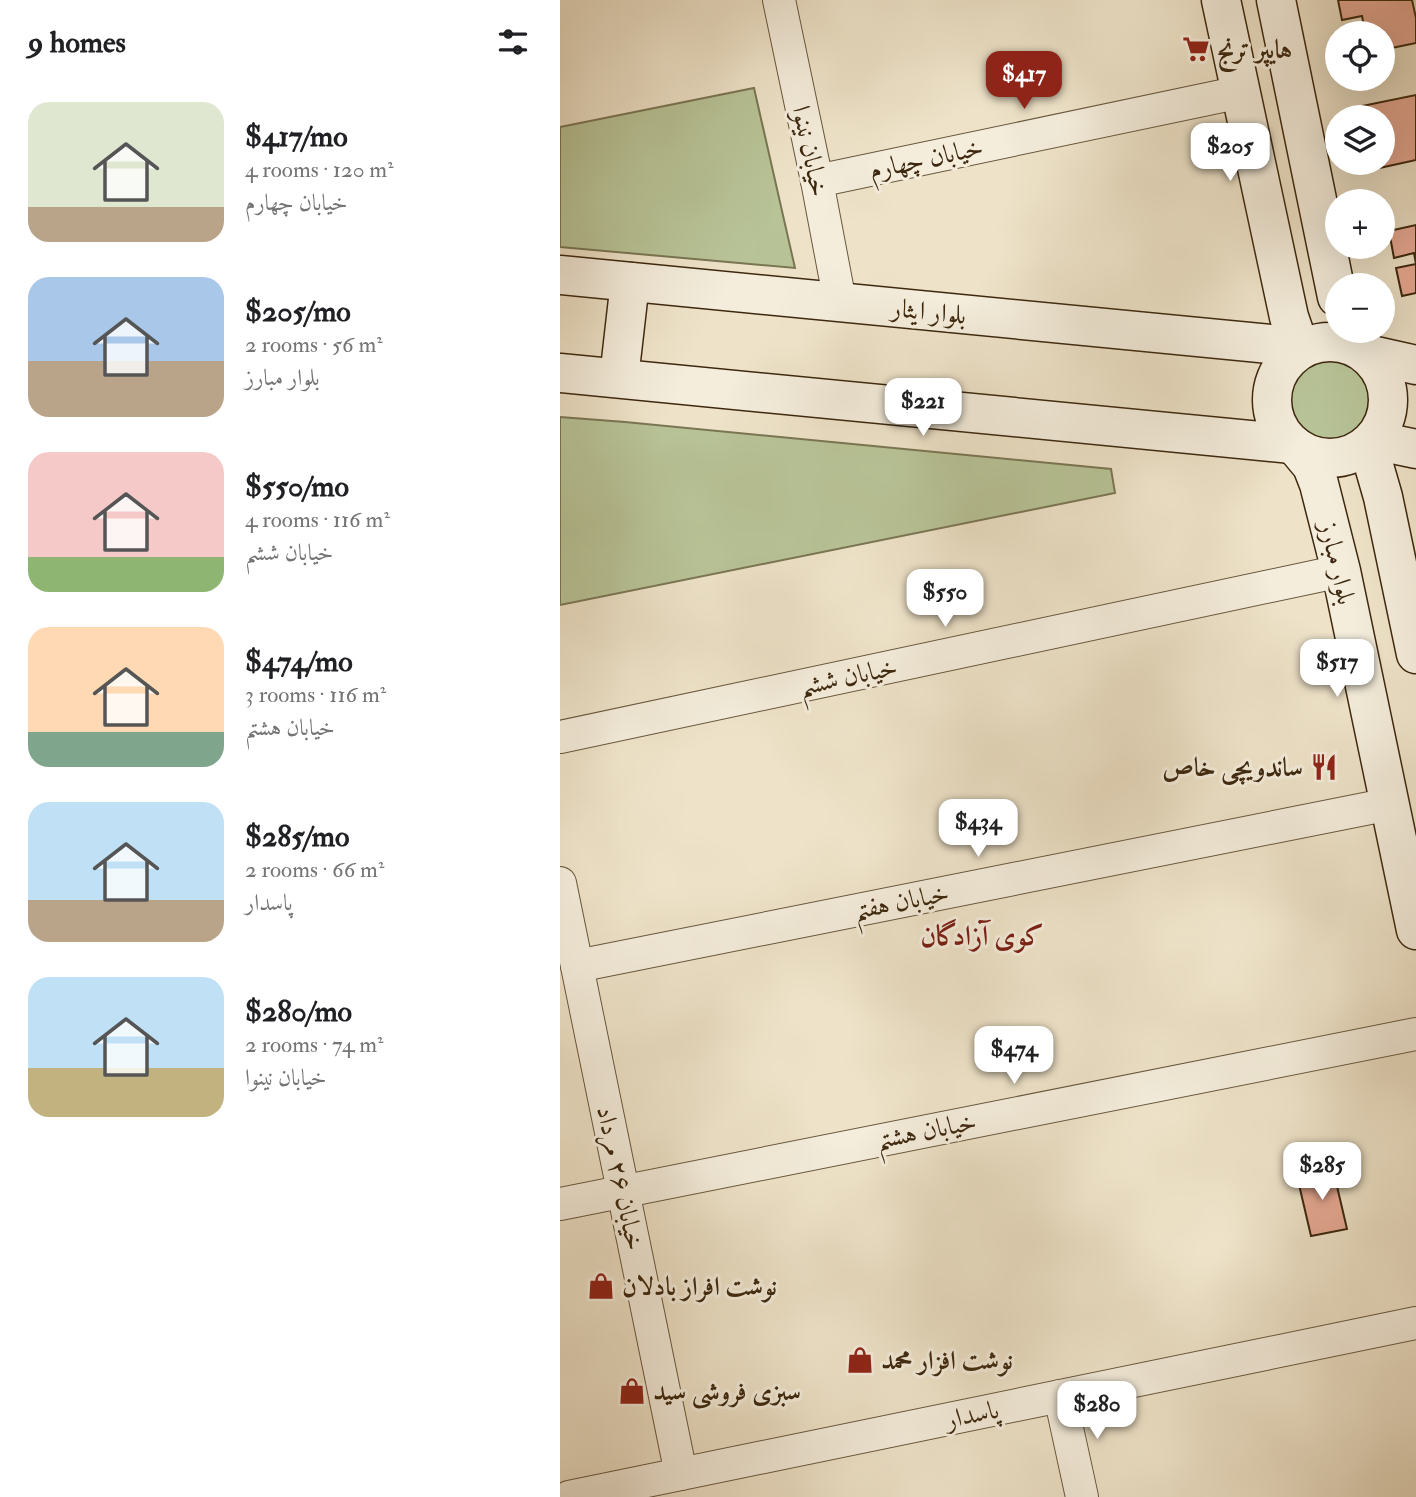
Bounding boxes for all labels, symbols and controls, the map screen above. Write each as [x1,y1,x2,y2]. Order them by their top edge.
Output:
map controls [1325,21,1395,343]
button: locate [1325,21,1395,91]
icon: filters [494,23,532,61]
text: 9 homes [28,24,126,61]
supermarket icon: هایپر ترنج [1181,34,1211,64]
place label: هایپر ترنج [1217,34,1292,72]
pin: $417 [983,52,1065,111]
text: $417 [1002,59,1046,88]
street label: خیابان نینوا [785,103,835,200]
button: layers [1325,105,1395,175]
text: $417/mo [245,118,348,155]
pin: $205 [1189,124,1271,183]
icon: home [84,130,168,214]
street label: خیابان چهارم [866,131,987,193]
text: $205 [1207,131,1253,160]
text: 4 rooms · 120 m² [245,155,394,184]
text: خیابان چهارم [245,188,347,217]
button: + [1325,189,1395,259]
button: − [1325,273,1395,343]
street label: بلوار ایثار [887,292,968,332]
text: $205/mo [245,293,351,330]
icon: home [84,305,168,389]
text: 2 rooms · 56 m² [245,330,383,359]
text: بلوار مبارز [245,363,320,392]
pin: $221 [882,378,964,438]
text: $221 [901,386,945,415]
text: $550/mo [245,468,349,505]
icon: home [84,480,168,564]
text: 4 rooms · 116 m² [245,505,390,534]
street label: بلوار مبارز [1311,516,1362,608]
text: خیابان ششم [245,538,333,567]
pin: $550 [904,570,986,629]
text: $550 [923,577,967,606]
pin: $517 [1296,640,1378,699]
text: $474/mo [245,643,353,680]
text: $517 [1316,647,1358,676]
street label: خیابان ششم [796,651,902,712]
icon: home [84,655,168,739]
text: 3 rooms · 116 m² [245,680,386,709]
text: خیابان هشتم [245,713,335,742]
place label: ساندویچی خاص [1162,752,1303,785]
restaurant icon: ساندویچی خاص [1309,752,1339,782]
pin: $434 [937,800,1019,859]
text: $434 [955,807,1001,836]
text: $285/mo [245,818,349,855]
icon: home [84,830,168,914]
text: 2 rooms · 66 m² [245,855,384,884]
street label: خیابان هفتم [851,877,953,936]
text: پاسدار [245,888,293,917]
district label: کوی آزادگان [920,918,1044,954]
text: $280/mo [245,993,352,1030]
icon: home [84,1005,168,1089]
pin: $474 [973,1026,1055,1086]
text: 2 rooms · 74 m² [245,1030,384,1059]
text: $474 [990,1034,1038,1063]
text: خیابان نینوا [245,1063,327,1092]
street label: خیابان ۲۶ مرداد [588,1103,651,1254]
street label: خیابان هشتم [873,1106,981,1165]
pin: $285 [1281,1142,1363,1202]
text: $285 [1299,1150,1345,1179]
shop icon: نوشت افراز بادلان [586,1271,616,1301]
place label: نوشت افراز بادلان [622,1271,777,1303]
shop icon: نوشت افزار محمد [845,1345,875,1375]
place label: نوشت افزار محمد [881,1345,1013,1377]
shop icon: سبزی فروشی سید [617,1376,647,1406]
place label: سبزی فروشی سید [653,1376,801,1409]
pin: $280 [1056,1382,1138,1441]
text: $280 [1073,1389,1121,1418]
street label: پاسدار [940,1394,1003,1439]

